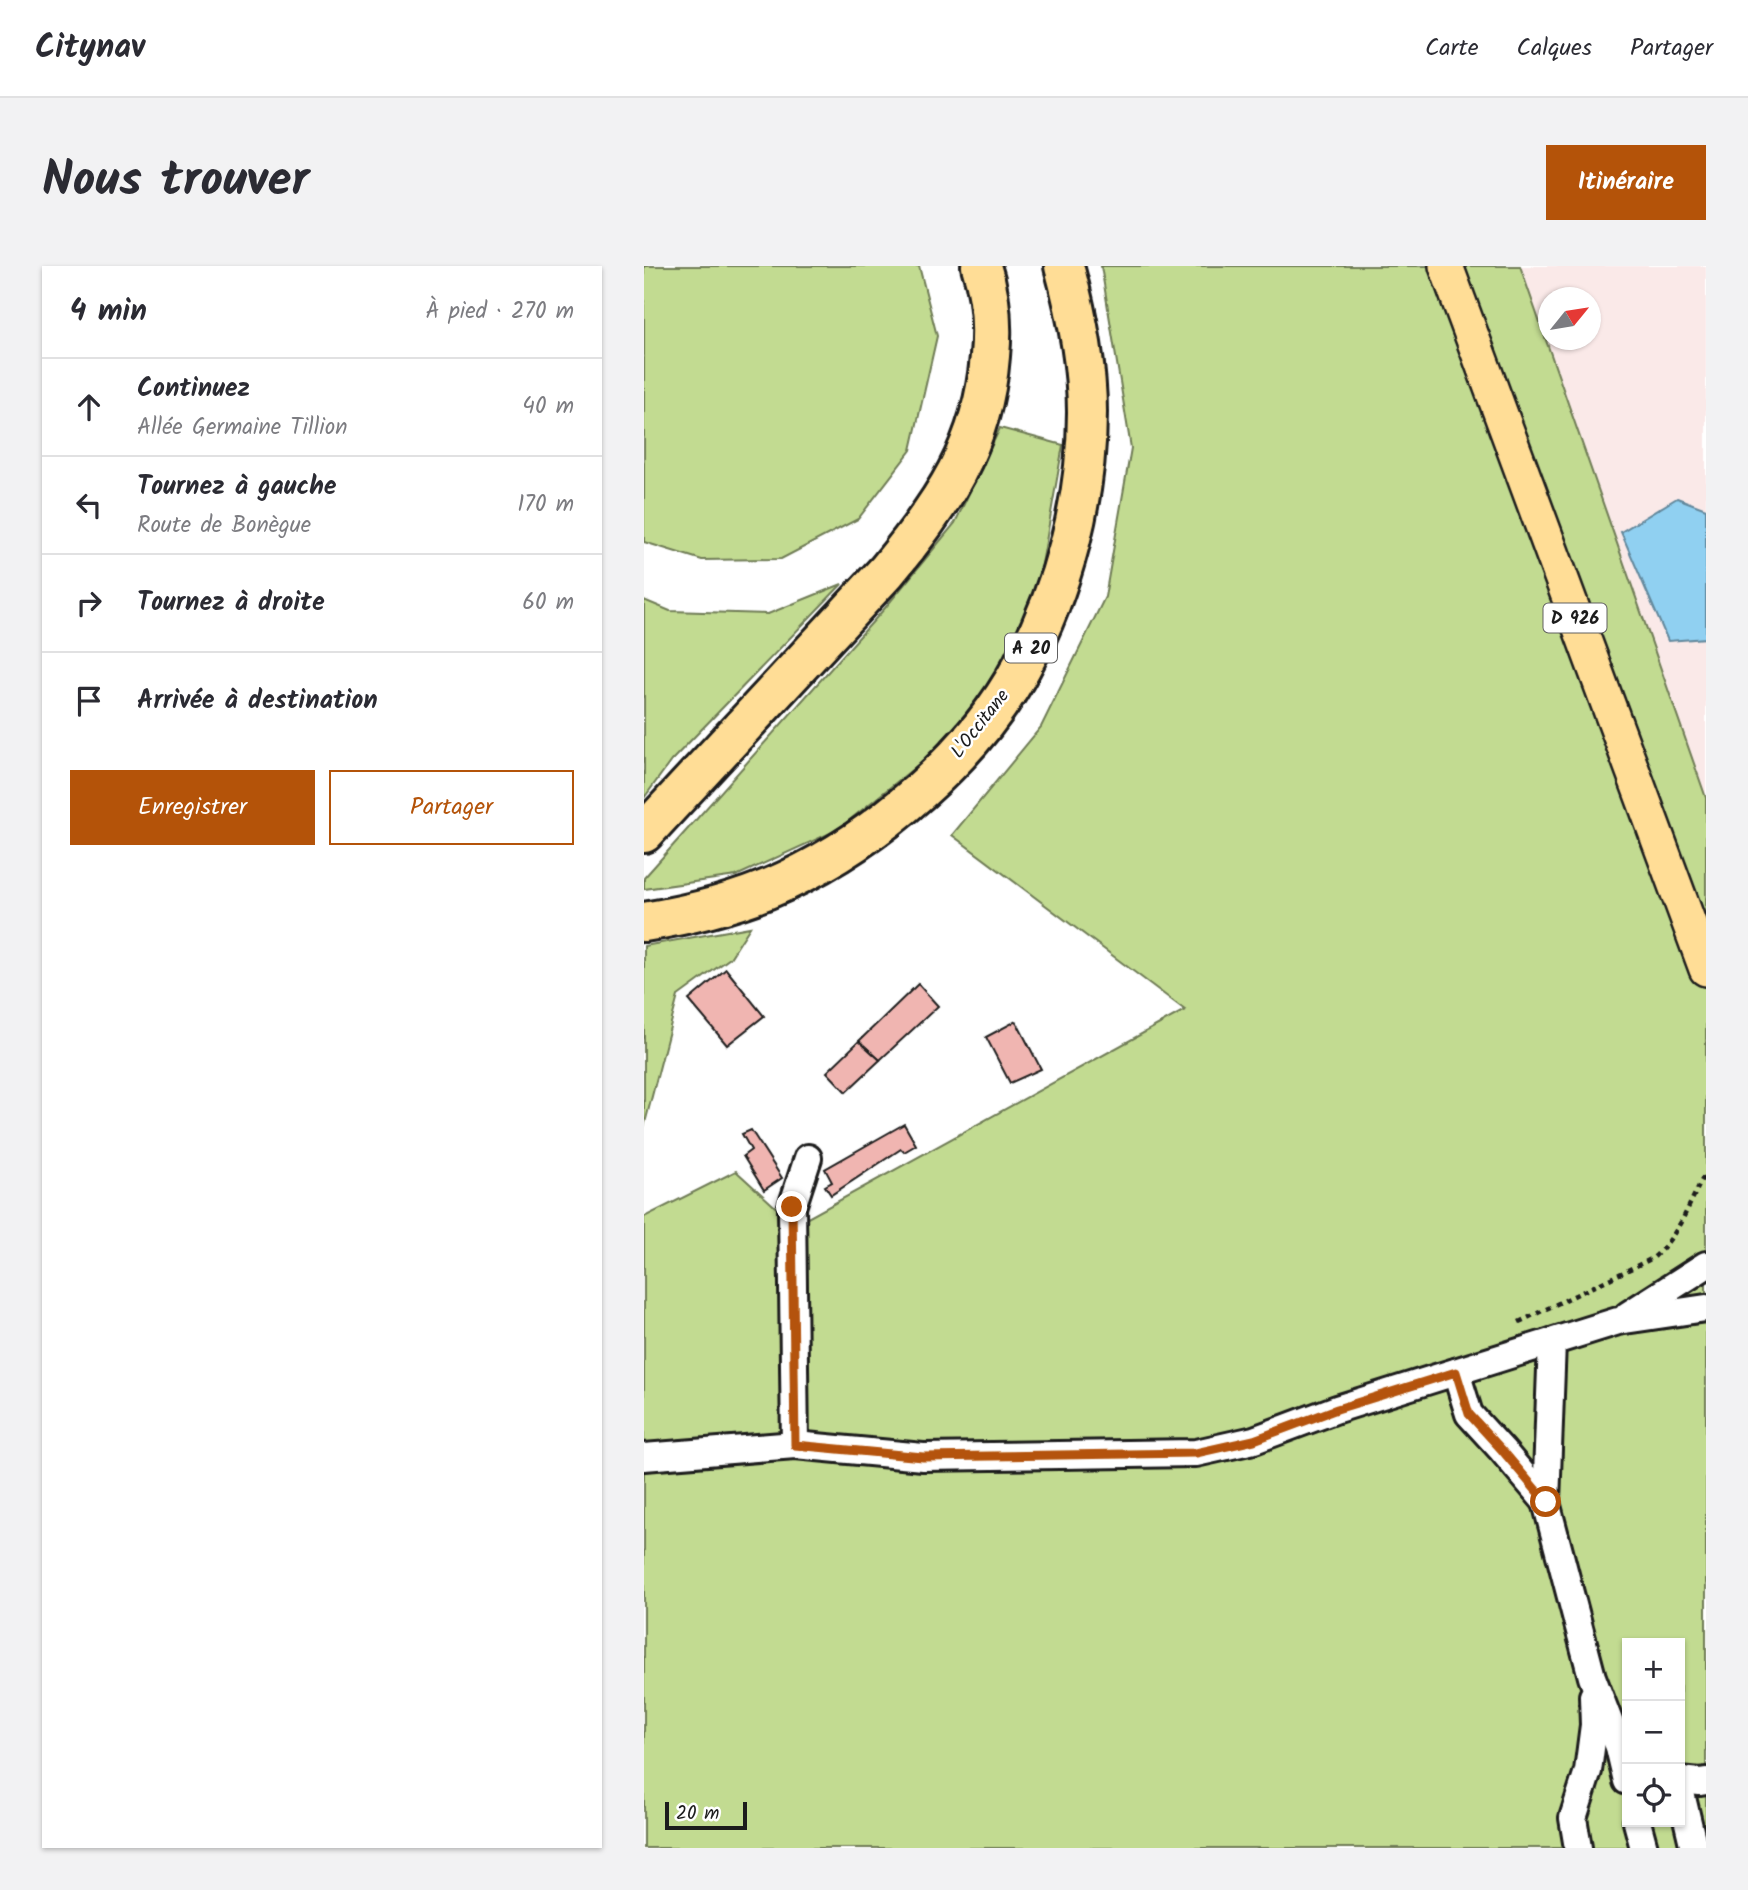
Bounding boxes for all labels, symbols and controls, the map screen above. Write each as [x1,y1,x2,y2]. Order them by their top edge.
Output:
text: Citynav [35,22,145,75]
text: Carte [1425,29,1479,68]
text: Calques [1517,29,1592,68]
text: Partager [1630,29,1713,68]
text: Nous trouver [42,143,309,221]
button: Itinéraire [1546,145,1706,220]
north arrow [1538,287,1601,350]
text: 4 min [70,288,147,336]
text: À pied · 270 m [426,294,574,330]
text: Continuez [137,368,250,410]
icon: ahead [70,388,108,426]
text: 40 m [522,389,574,425]
text: Allée Germaine Tillion [137,410,348,446]
text: Tournez à gauche [137,466,337,508]
icon: left [70,486,108,524]
text: 170 m [517,487,574,523]
text: Route de Bonègue [137,508,311,544]
text: Tournez à droite [137,582,325,624]
icon: right [70,584,108,622]
text: 60 m [522,585,574,621]
road number: D 926 [1544,604,1606,632]
road number: A 20 [1005,634,1057,662]
text: Arrivée à destination [137,680,378,722]
icon: arrive [70,682,108,720]
street label: L'Occitane [944,683,1018,765]
button: Enregistrer [70,770,315,845]
button: Partager [329,770,574,845]
route end [776,1191,807,1222]
route start [1530,1486,1561,1517]
map controls [1622,1638,1685,1827]
button: + [1622,1638,1685,1701]
button: − [1622,1701,1685,1764]
button: locate [1622,1764,1685,1827]
scale bar [665,1799,747,1831]
text: 20 m [676,1799,719,1829]

